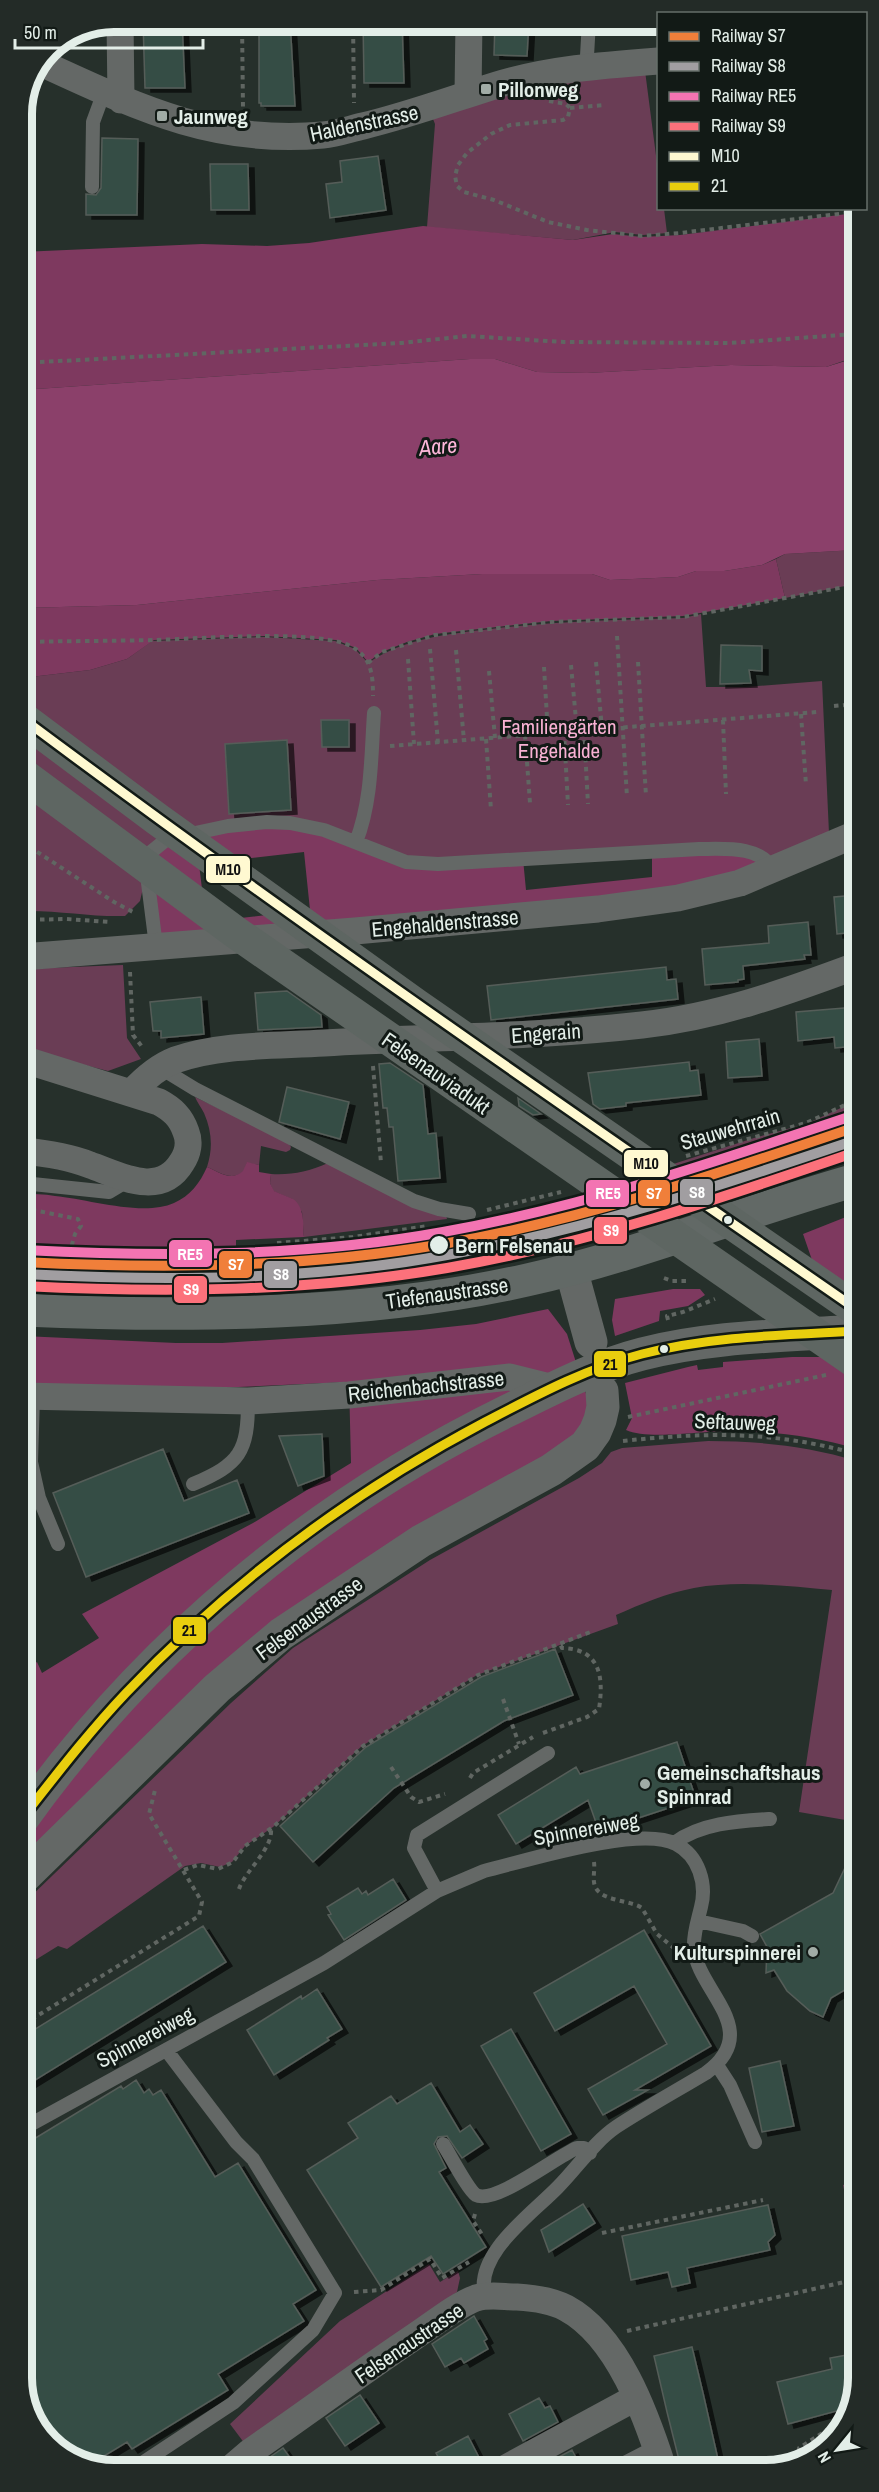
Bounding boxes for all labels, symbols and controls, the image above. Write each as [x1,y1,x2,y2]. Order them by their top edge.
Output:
scale bar [15,12,202,50]
legend [657,12,867,210]
text: 50 m [24,20,57,45]
text: Railway S7 [711,23,786,48]
text: Railway S8 [711,53,786,78]
place label: Pillonweg [498,75,579,104]
marker: Pillonweg [479,82,493,96]
text: Railway RE5 [711,83,796,108]
street label: Haldenstrasse [307,97,421,149]
place label: Jaunweg [174,102,248,131]
marker: Jaunweg [155,109,169,123]
text: Railway S9 [711,113,786,138]
text: M10 [711,143,740,168]
text: 21 [711,173,728,198]
water label: Aare [417,429,458,463]
park label: Familiengärten Engehalde [502,712,616,765]
line badge: M10 [205,855,251,884]
text: M10 [215,858,241,880]
street label: Engehaldenstrasse [370,902,520,944]
street label: Engerain [510,1016,582,1050]
street label: Felsenauviadukt [376,1025,496,1121]
street label: Stauwehrrain [677,1101,783,1157]
line badge: M10 [623,1149,669,1178]
text: M10 [633,1152,659,1174]
line badge: S8 [679,1178,714,1206]
line badge: RE5 [585,1179,630,1208]
line badge: S7 [637,1179,671,1207]
text: S8 [689,1181,705,1203]
text: RE5 [595,1182,621,1204]
text: S7 [646,1182,662,1204]
unlabelled marker [722,1214,734,1226]
line badge: S9 [593,1216,628,1245]
text: S9 [603,1219,619,1241]
place label: Bern Felsenau [455,1231,573,1260]
marker: Bern Felsenau [428,1234,450,1256]
line badge: RE5 [168,1239,213,1268]
text: RE5 [177,1243,203,1265]
line badge: S7 [218,1250,253,1279]
text: S7 [228,1253,244,1275]
line badge: S8 [263,1260,298,1289]
text: S8 [273,1263,289,1285]
street label: Tiefenaustrasse [384,1270,510,1316]
line badge: S9 [173,1275,208,1304]
text: S9 [183,1278,199,1300]
unlabelled marker [658,1343,670,1355]
line badge: 21 [593,1350,627,1378]
text: 21 [603,1353,618,1375]
street label: Reichenbachstrasse [346,1363,506,1409]
street label: Seftauweg [694,1406,777,1438]
street label: Felsenaustrasse [250,1569,368,1667]
line badge: 21 [172,1616,207,1645]
text: 21 [182,1619,197,1641]
place label: Gemeinschaftshaus Spinnrad [657,1758,821,1811]
marker: Gemeinschaftshaus Spinnrad [638,1777,652,1791]
street label: Spinnereiweg [531,1805,641,1853]
place label: Kulturspinnerei [674,1938,801,1967]
marker: Kulturspinnerei [806,1945,820,1959]
street label: Spinnereiweg [91,1999,199,2075]
street label: Felsenaustrasse [349,2296,469,2390]
north arrow [807,2420,867,2480]
text: N [812,2448,836,2467]

